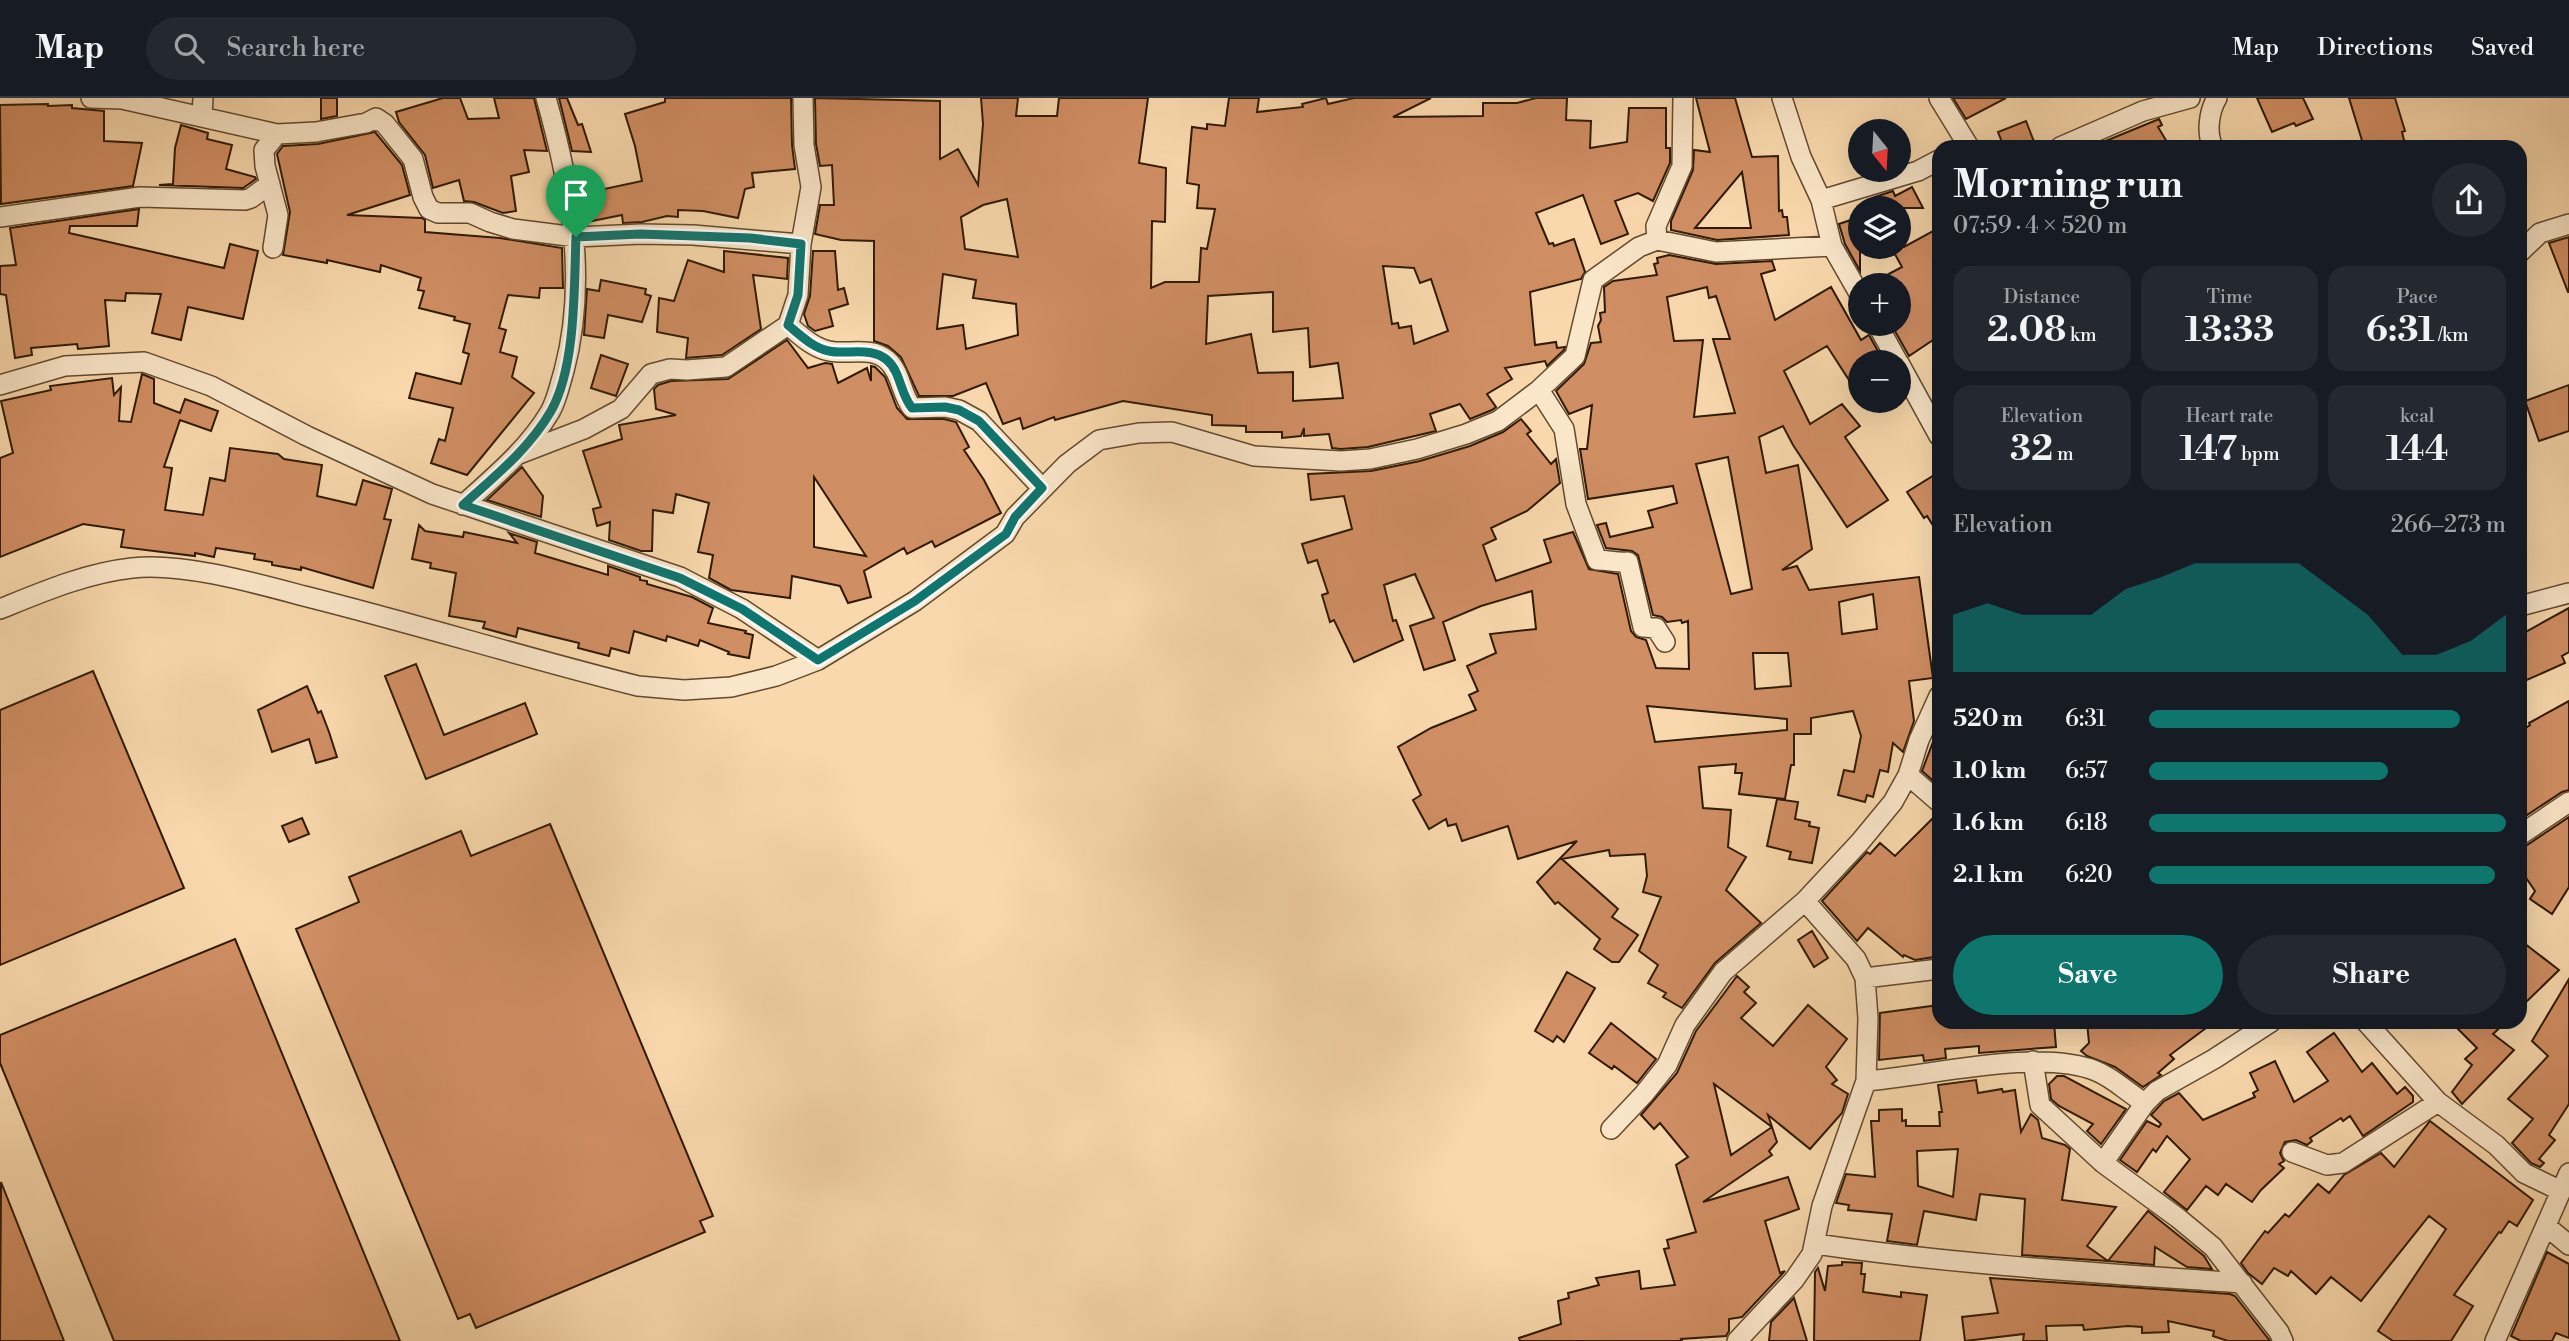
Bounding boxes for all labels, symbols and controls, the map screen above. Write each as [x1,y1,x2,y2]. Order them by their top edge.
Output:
search box [146,17,636,80]
text: Map [35,28,104,69]
icon: search [170,29,208,67]
text: Search here [226,32,365,64]
text: Map [2232,33,2279,63]
text: Directions [2317,33,2433,63]
text: Saved [2471,33,2534,63]
north arrow [1848,119,1911,182]
map controls [1848,119,1911,413]
text: Morning run [1953,162,2183,209]
button: share [2432,163,2506,237]
pin [546,165,606,237]
icon: arrive [557,176,595,214]
button: layers [1848,196,1911,259]
text: 07:59 · 4 × 520 m [1953,212,2127,240]
button: + [1848,273,1911,336]
text: Distance [2003,285,2080,309]
text: Time [2207,285,2252,309]
text: Pace [2397,285,2438,309]
text: 2.08 [1987,309,2066,352]
text: 13:33 [2185,309,2274,352]
text: 6:31 [2366,309,2434,352]
text: km [2066,323,2097,347]
text: /km [2434,323,2469,347]
button: − [1848,350,1911,413]
text: Elevation [2001,404,2083,428]
text: Heart rate [2186,404,2273,428]
text: kcal [2400,404,2434,428]
text: 32 [2010,428,2053,471]
text: 147 [2179,428,2237,471]
text: 144 [2386,428,2449,471]
text: m [2053,442,2074,466]
text: bpm [2237,442,2280,466]
text: Elevation [1953,511,2053,539]
text: 266–273 m [2391,511,2506,539]
text: 520 m [1953,705,2023,733]
text: 6:31 [2065,705,2106,733]
text: 1.0 km [1953,757,2026,785]
text: 6:57 [2065,757,2108,785]
text: 1.6 km [1953,809,2024,837]
text: 6:18 [2065,809,2108,837]
text: 2.1 km [1953,861,2024,889]
text: 6:20 [2065,861,2113,889]
button: Save [1953,935,2223,1015]
button: Share [2237,935,2506,1015]

